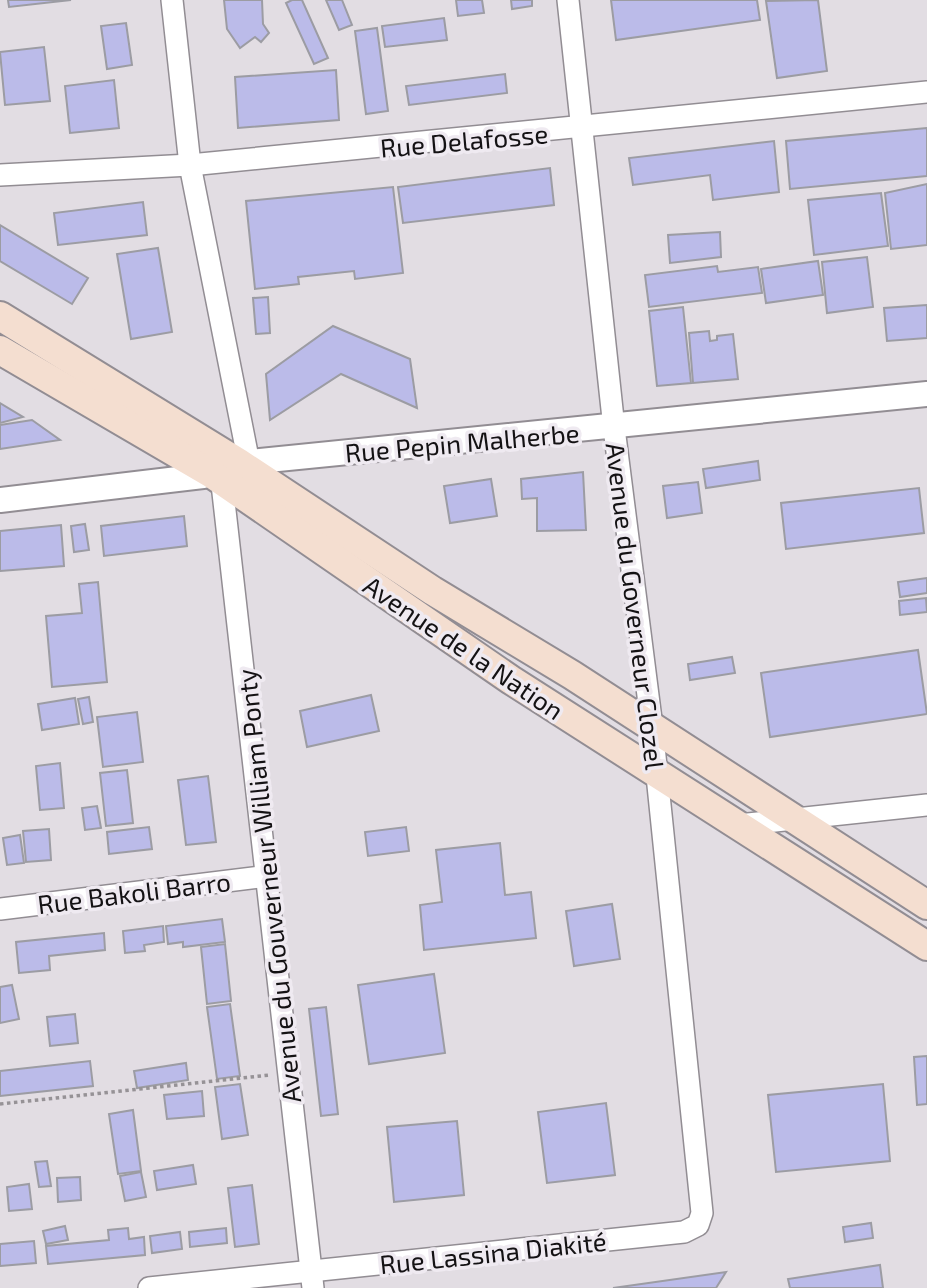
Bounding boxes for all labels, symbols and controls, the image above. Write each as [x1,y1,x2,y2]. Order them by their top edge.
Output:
street label: Rue Delafosse [379,117,549,163]
street label: Rue Pepin Malherbe [343,416,581,468]
street label: Avenue du Governeur Clozel [601,441,671,772]
street label: Avenue de la Nation [358,569,570,725]
street label: Avenue du Gouverneur William Ponty [230,667,306,1105]
street label: Rue Bakoli Barro [36,865,232,919]
street label: Rue Lassina Diakité [378,1225,608,1279]

